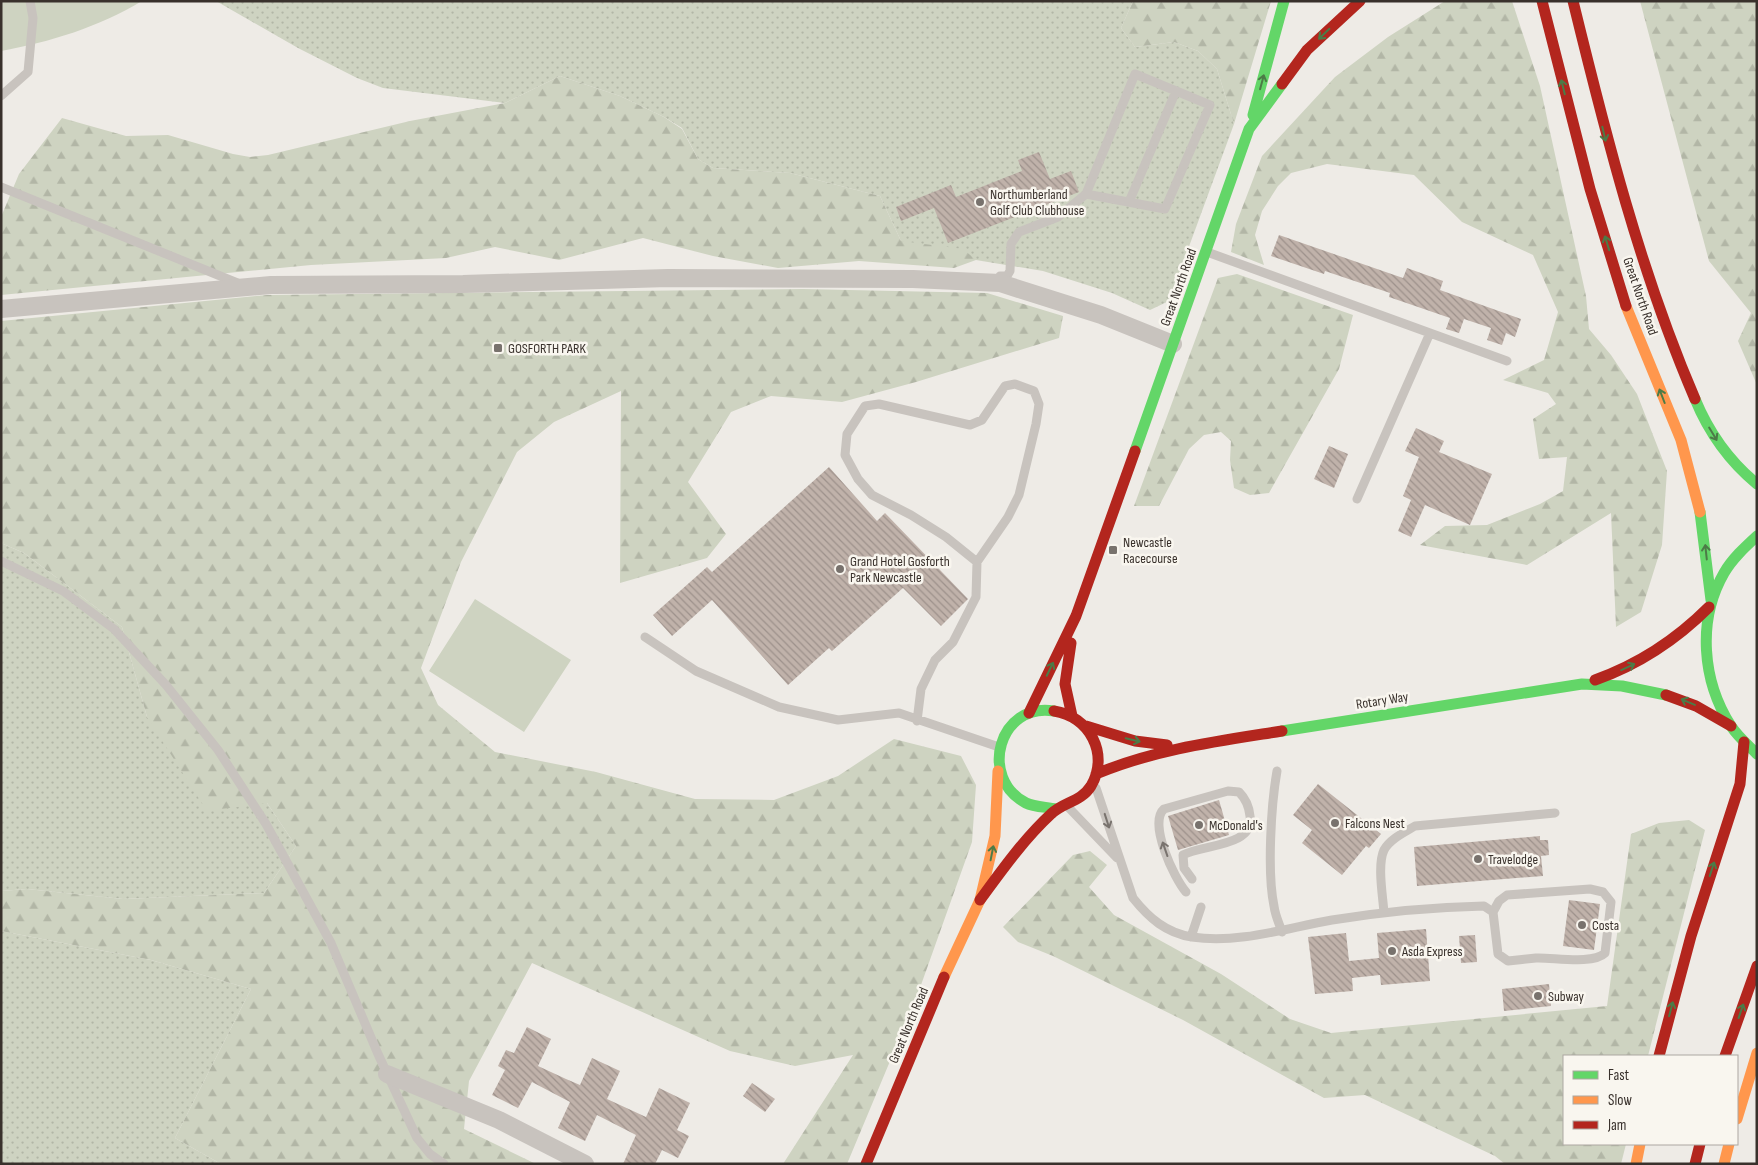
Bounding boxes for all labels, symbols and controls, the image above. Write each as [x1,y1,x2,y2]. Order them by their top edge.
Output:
one-way arrow [1318,28,1330,40]
one-way arrow [1257,75,1267,91]
one-way arrow [1558,79,1567,95]
one-way arrow [1600,125,1609,141]
place label: Northumberland Golf Club Clubhouse [990,186,1084,219]
marker: Northumberland Golf Club Clubhouse [974,196,986,208]
one-way arrow [1601,236,1611,252]
street label: Great North Road [1157,246,1200,328]
street label: Great North Road [1619,255,1662,337]
place label: GOSFORTH PARK [508,340,586,357]
marker: GOSFORTH PARK [492,342,504,354]
one-way arrow [1657,389,1666,404]
one-way arrow [1708,427,1718,441]
place label: Newcastle Racecourse [1123,534,1178,567]
marker: Newcastle Racecourse [1107,544,1119,556]
one-way arrow [1701,544,1710,560]
place label: Grand Hotel Gosforth Park Newcastle [850,553,950,586]
marker: Grand Hotel Gosforth Park Newcastle [834,563,846,575]
one-way arrow [1046,662,1055,677]
one-way arrow [1620,662,1635,672]
street label: Rotary Way [1355,688,1410,713]
one-way arrow [1681,697,1696,707]
one-way arrow [1124,736,1140,745]
one-way arrow [1102,813,1112,829]
place label: Falcons Nest [1345,815,1405,832]
place label: McDonald's [1209,817,1263,834]
marker: Falcons Nest [1329,817,1341,829]
marker: McDonald's [1193,819,1205,831]
one-way arrow [1160,842,1169,857]
one-way arrow [988,845,998,861]
place label: Travelodge [1488,851,1538,868]
marker: Travelodge [1472,853,1484,865]
one-way arrow [1708,861,1718,877]
place label: Costa [1592,917,1619,934]
marker: Costa [1576,919,1588,931]
place label: Asda Express [1401,943,1463,960]
marker: Asda Express [1386,945,1398,957]
street label: Great North Road [885,984,932,1066]
place label: Subway [1548,988,1585,1005]
marker: Subway [1532,990,1544,1002]
one-way arrow [1667,1002,1677,1018]
one-way arrow [1737,1004,1746,1019]
legend [1563,1055,1738,1145]
text: Fast [1608,1066,1630,1085]
text: Slow [1608,1091,1632,1110]
text: Jam [1607,1116,1626,1135]

